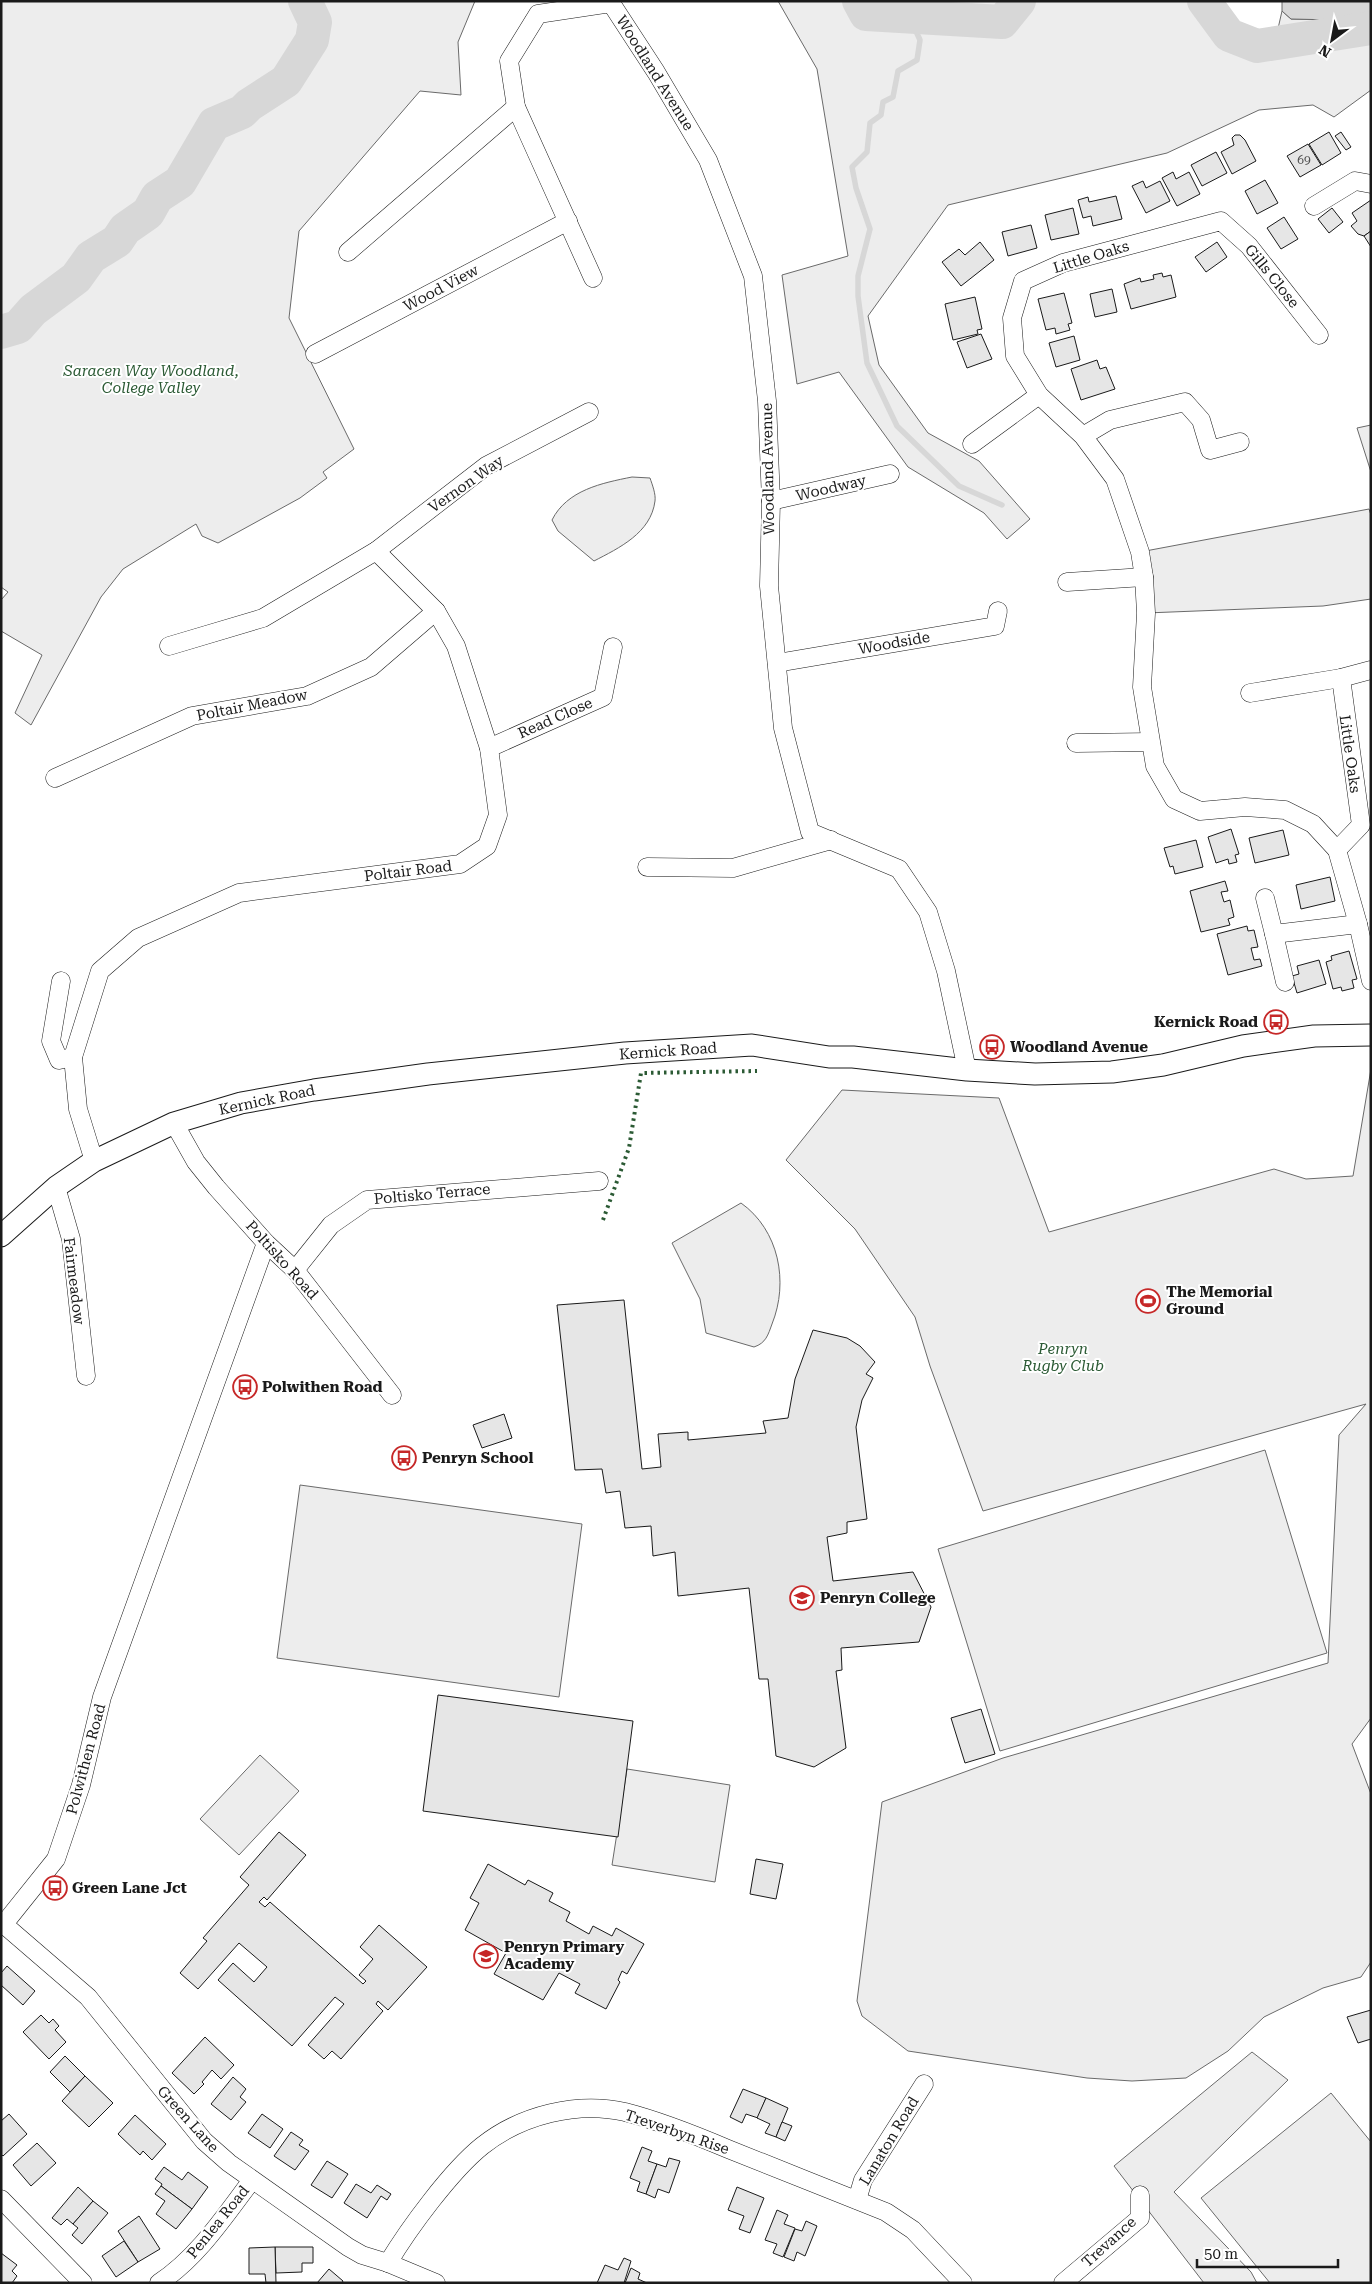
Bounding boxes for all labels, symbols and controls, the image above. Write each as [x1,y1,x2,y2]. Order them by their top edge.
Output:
street label: Woodland Avenue [612,12,698,134]
north arrow [1307,15,1357,65]
text: N [1316,41,1334,61]
house number: 69 [1297,153,1311,167]
street label: Little Oaks [1051,237,1131,277]
street label: Gills Close [1241,241,1303,311]
street label: Wood View [400,260,482,315]
park label: Saracen Way Woodland, College Valley [62,362,239,397]
street label: Woodland Avenue [758,403,778,535]
street label: Vernon Way [425,451,507,517]
street label: Woodway [794,471,868,505]
street label: Woodside [857,628,931,658]
street label: Poltair Meadow [195,685,310,725]
street label: Read Close [515,694,595,742]
street label: Little Oaks [1336,714,1364,794]
street label: Poltair Road [363,857,453,885]
bus stop icon: Kernick Road [1263,1009,1289,1035]
place label: Kernick Road [1154,1013,1258,1031]
bus stop icon: Woodland Avenue [979,1034,1005,1060]
place label: Woodland Avenue [1010,1038,1148,1056]
street label: Kernick Road [618,1039,718,1063]
street label: Kernick Road [217,1081,317,1119]
street label: Poltisko Terrace [373,1180,491,1208]
street label: Poltisko Road [242,1217,322,1303]
street label: Fairmeadow [60,1236,88,1326]
place label: The Memorial Ground [1166,1283,1272,1318]
sports icon: The Memorial Ground [1135,1288,1161,1314]
park label: Penryn Rugby Club [1021,1340,1104,1375]
bus stop icon: Polwithen Road [232,1374,258,1400]
place label: Polwithen Road [262,1378,382,1396]
bus stop icon: Penryn School [391,1445,417,1471]
place label: Penryn School [422,1449,534,1467]
school or university icon: Penryn College [789,1585,815,1611]
place label: Penryn College [820,1589,936,1607]
street label: Polwithen Road [63,1701,110,1816]
bus stop icon: Green Lane Jct [42,1875,68,1901]
place label: Green Lane Jct [72,1879,187,1897]
place label: Penryn Primary Academy [504,1938,624,1973]
school or university icon: Penryn Primary Academy [473,1943,499,1969]
street label: Green Lane [153,2082,223,2156]
street label: Lanaton Road [855,2093,923,2189]
street label: Treverbyn Rise [623,2106,731,2158]
street label: Penlea Road [183,2182,253,2262]
street label: Trevance [1078,2213,1140,2271]
scale bar [1197,2236,1338,2268]
text: 50 m [1204,2245,1239,2263]

